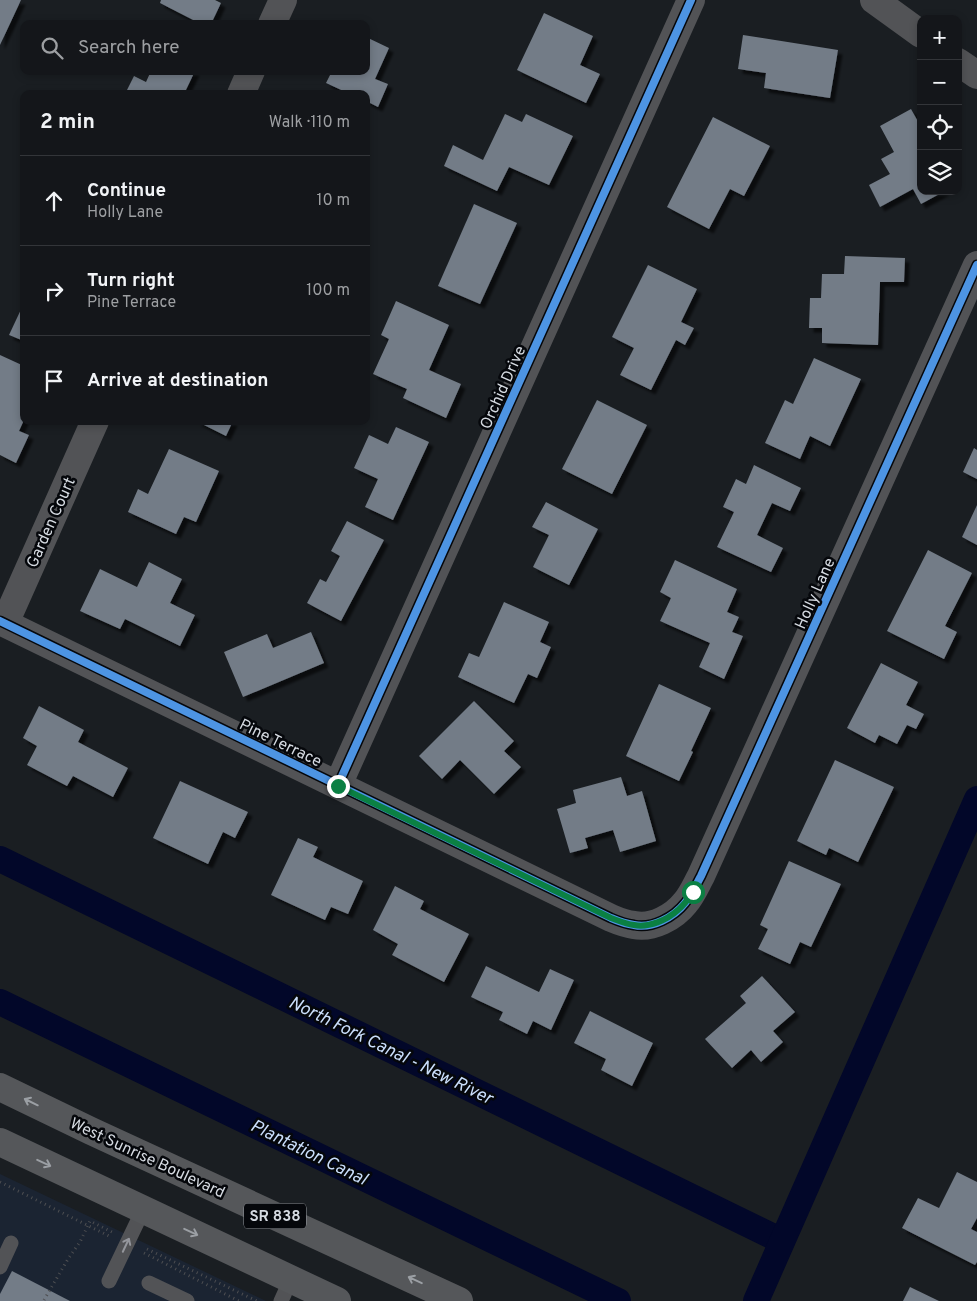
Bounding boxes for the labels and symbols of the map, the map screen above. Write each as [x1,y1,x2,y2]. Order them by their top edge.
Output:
street label: Orchid Drive [477,343,531,433]
street label: Garden Court [23,474,81,571]
street label: Holly Lane [791,555,840,633]
street label: Pine Terrace [236,715,325,772]
route end [327,775,350,798]
route start [682,881,705,904]
water label: North Fork Canal - New River [285,992,498,1112]
one-way arrow [24,1097,39,1107]
street label: West Sunrise Boulevard [66,1114,228,1204]
water label: Plantation Canal [246,1115,372,1192]
one-way arrow [36,1159,51,1168]
road number: SR 838 [244,1204,306,1228]
one-way arrow [183,1228,198,1238]
one-way arrow [122,1238,131,1253]
one-way arrow [408,1275,423,1285]

